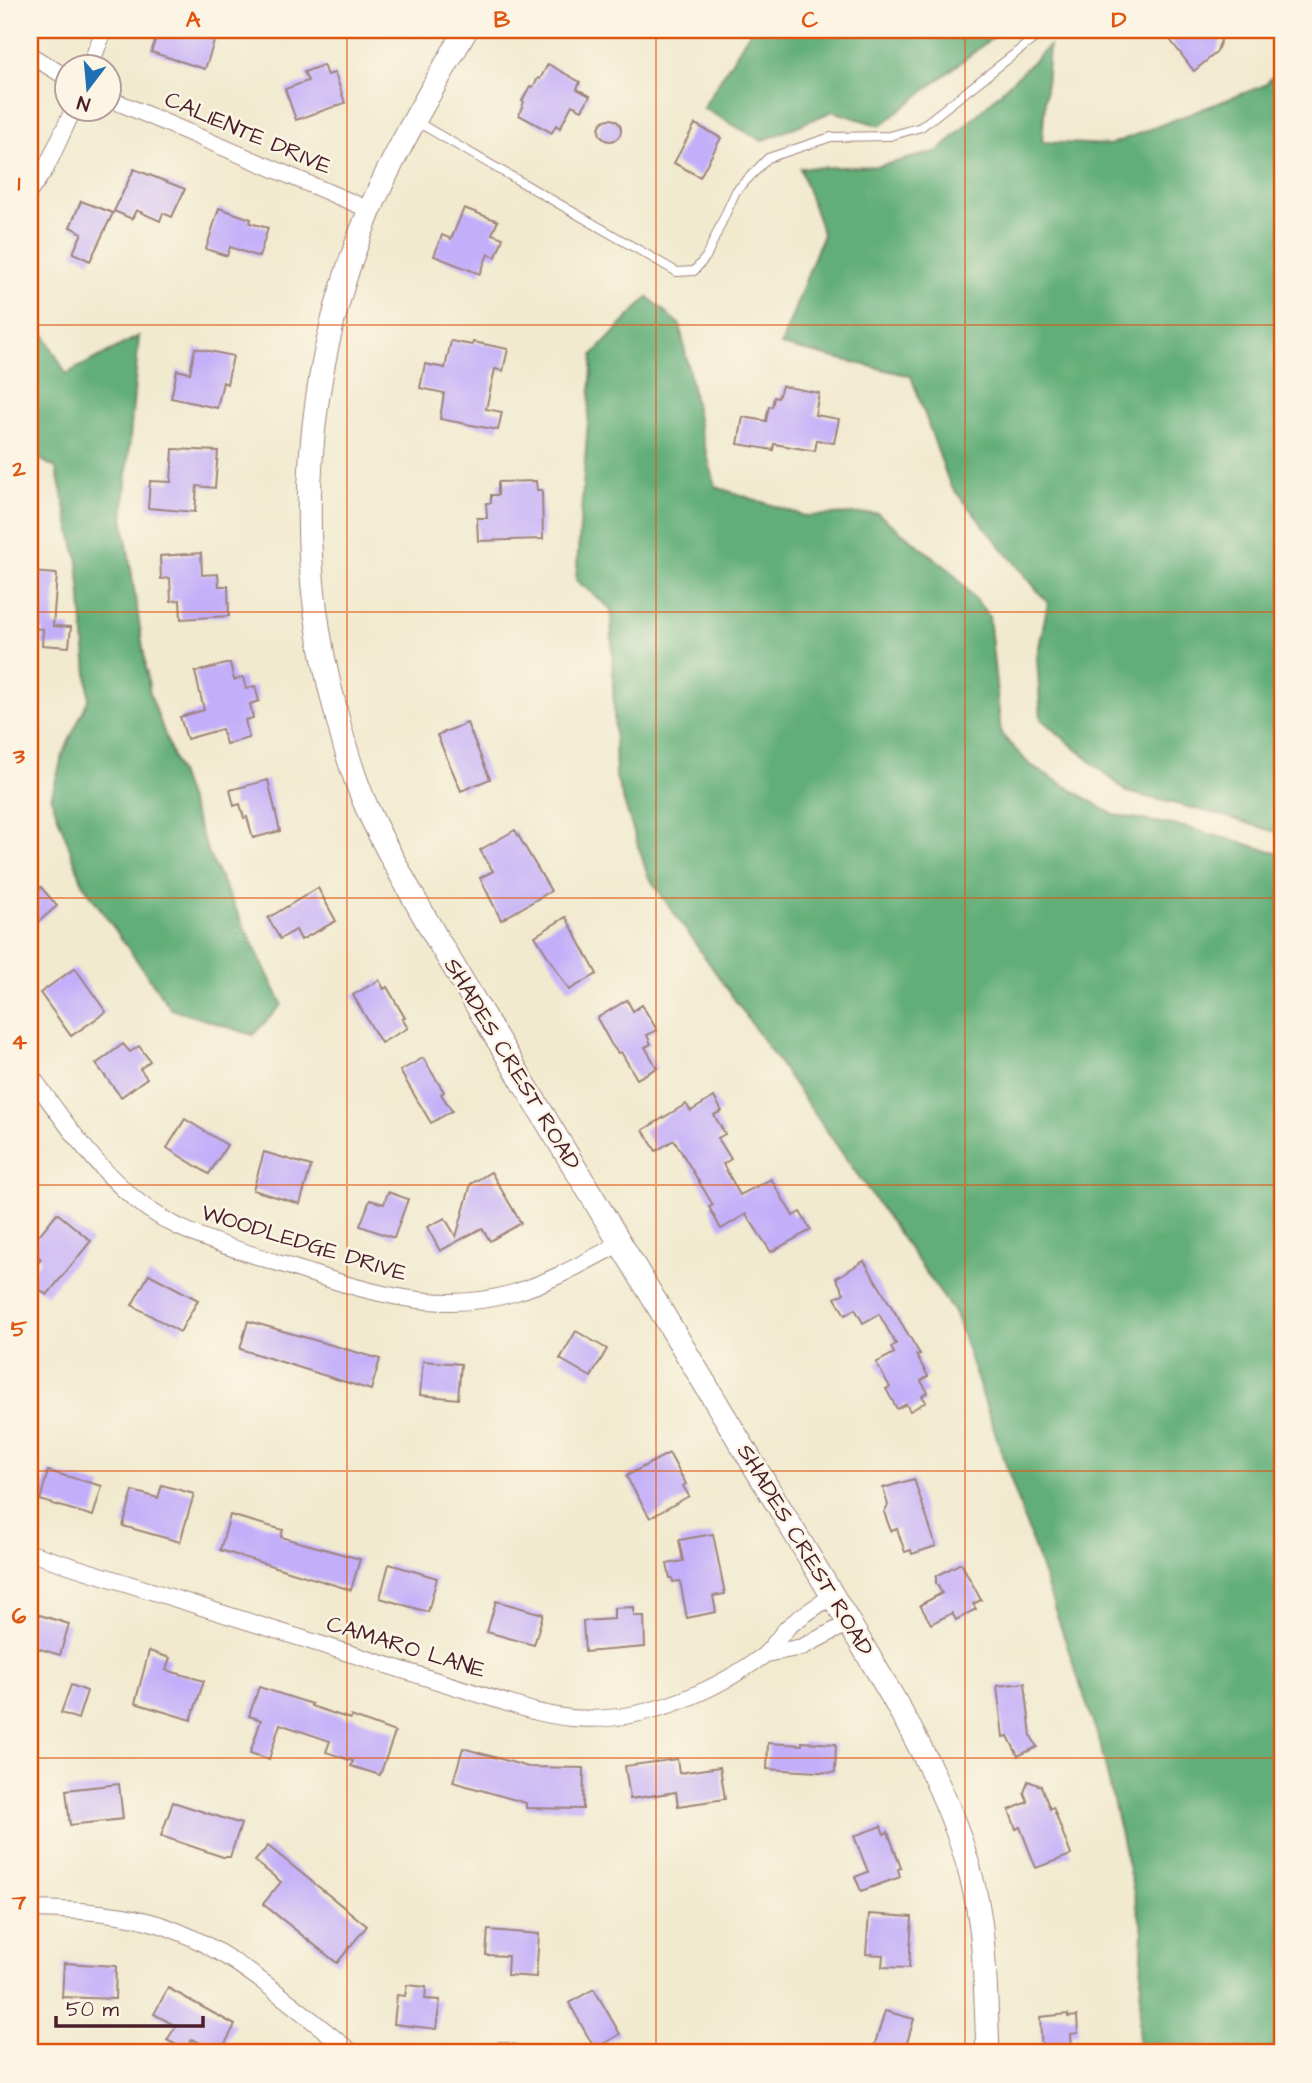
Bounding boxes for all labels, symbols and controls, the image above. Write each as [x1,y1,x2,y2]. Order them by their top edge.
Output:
text: A [186,4,201,36]
text: B [494,4,511,36]
text: C [802,4,819,36]
text: D [1112,4,1127,36]
north arrow [52,52,122,122]
street label: CALIENTE DRIVE [160,83,337,183]
text: N [74,88,93,118]
text: 1 [18,167,21,199]
text: 2 [11,453,26,485]
text: 3 [12,740,25,772]
street label: SHADES CREST ROAD [436,952,588,1176]
text: 4 [11,1026,27,1058]
street label: WOODLEDGE DRIVE [197,1197,411,1290]
text: 5 [11,1313,28,1345]
street label: SHADES CREST ROAD [729,1438,881,1662]
text: 6 [12,1600,27,1632]
street label: CAMARO LANE [323,1608,490,1686]
text: 7 [11,1886,27,1918]
scale bar [56,1985,203,2029]
text: 50 m [66,1995,120,2024]

